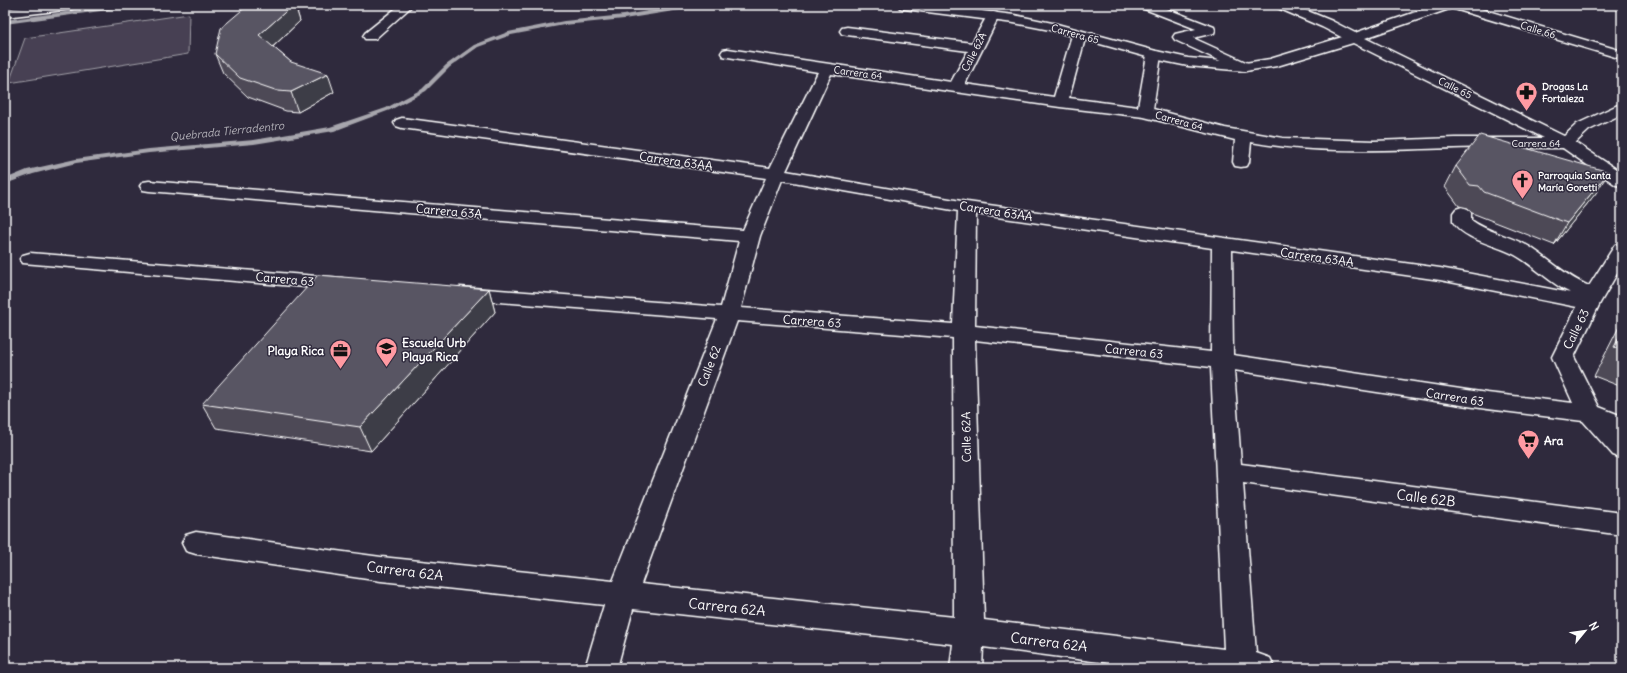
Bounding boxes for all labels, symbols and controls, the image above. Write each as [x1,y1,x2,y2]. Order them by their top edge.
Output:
street label: Calle 66 [1519,19,1557,42]
street label: Carrera 65 [1050,21,1101,47]
street label: Calle 62A [959,30,990,74]
street label: Carrera 64 [833,63,883,83]
street label: Calle 65 [1436,74,1474,102]
pharmacy icon: Drogas La Fortaleza [1514,79,1540,112]
place label: Drogas La Fortaleza [1542,80,1588,105]
street label: Carrera 64 [1154,108,1205,134]
water label: Quebrada Tierradentro [169,118,286,144]
street label: Carrera 64 [1511,137,1561,150]
street label: Carrera 63AA [638,148,714,174]
church icon: Parroquia Santa María Goretti [1510,168,1536,201]
place label: Parroquia Santa María Goretti [1538,169,1611,194]
street label: Carrera 63AA [958,198,1034,224]
street label: Carrera 63A [415,201,483,221]
street label: Carrera 63AA [1279,244,1355,270]
street label: Carrera 63 [255,269,315,289]
street label: Calle 63 [1560,306,1592,352]
street label: Carrera 63 [782,311,842,331]
place label: Escuela Urb Playa Rica [402,335,466,365]
school or university icon: Escuela Urb Playa Rica [373,336,399,369]
office icon: Playa Rica [327,337,353,370]
street label: Carrera 63 [1104,340,1164,362]
place label: Playa Rica [268,343,324,359]
street label: Calle 62 [694,343,724,389]
street label: Carrera 63 [1425,385,1485,409]
street label: Calle 62A [958,411,974,462]
supermarket icon: Ara [1515,427,1541,460]
place label: Ara [1544,433,1563,448]
street label: Calle 62B [1396,485,1456,511]
street label: Carrera 62A [366,557,444,585]
street label: Carrera 62A [688,594,766,620]
north arrow [1565,611,1605,651]
text: N [1586,619,1602,633]
street label: Carrera 62A [1010,628,1088,656]

